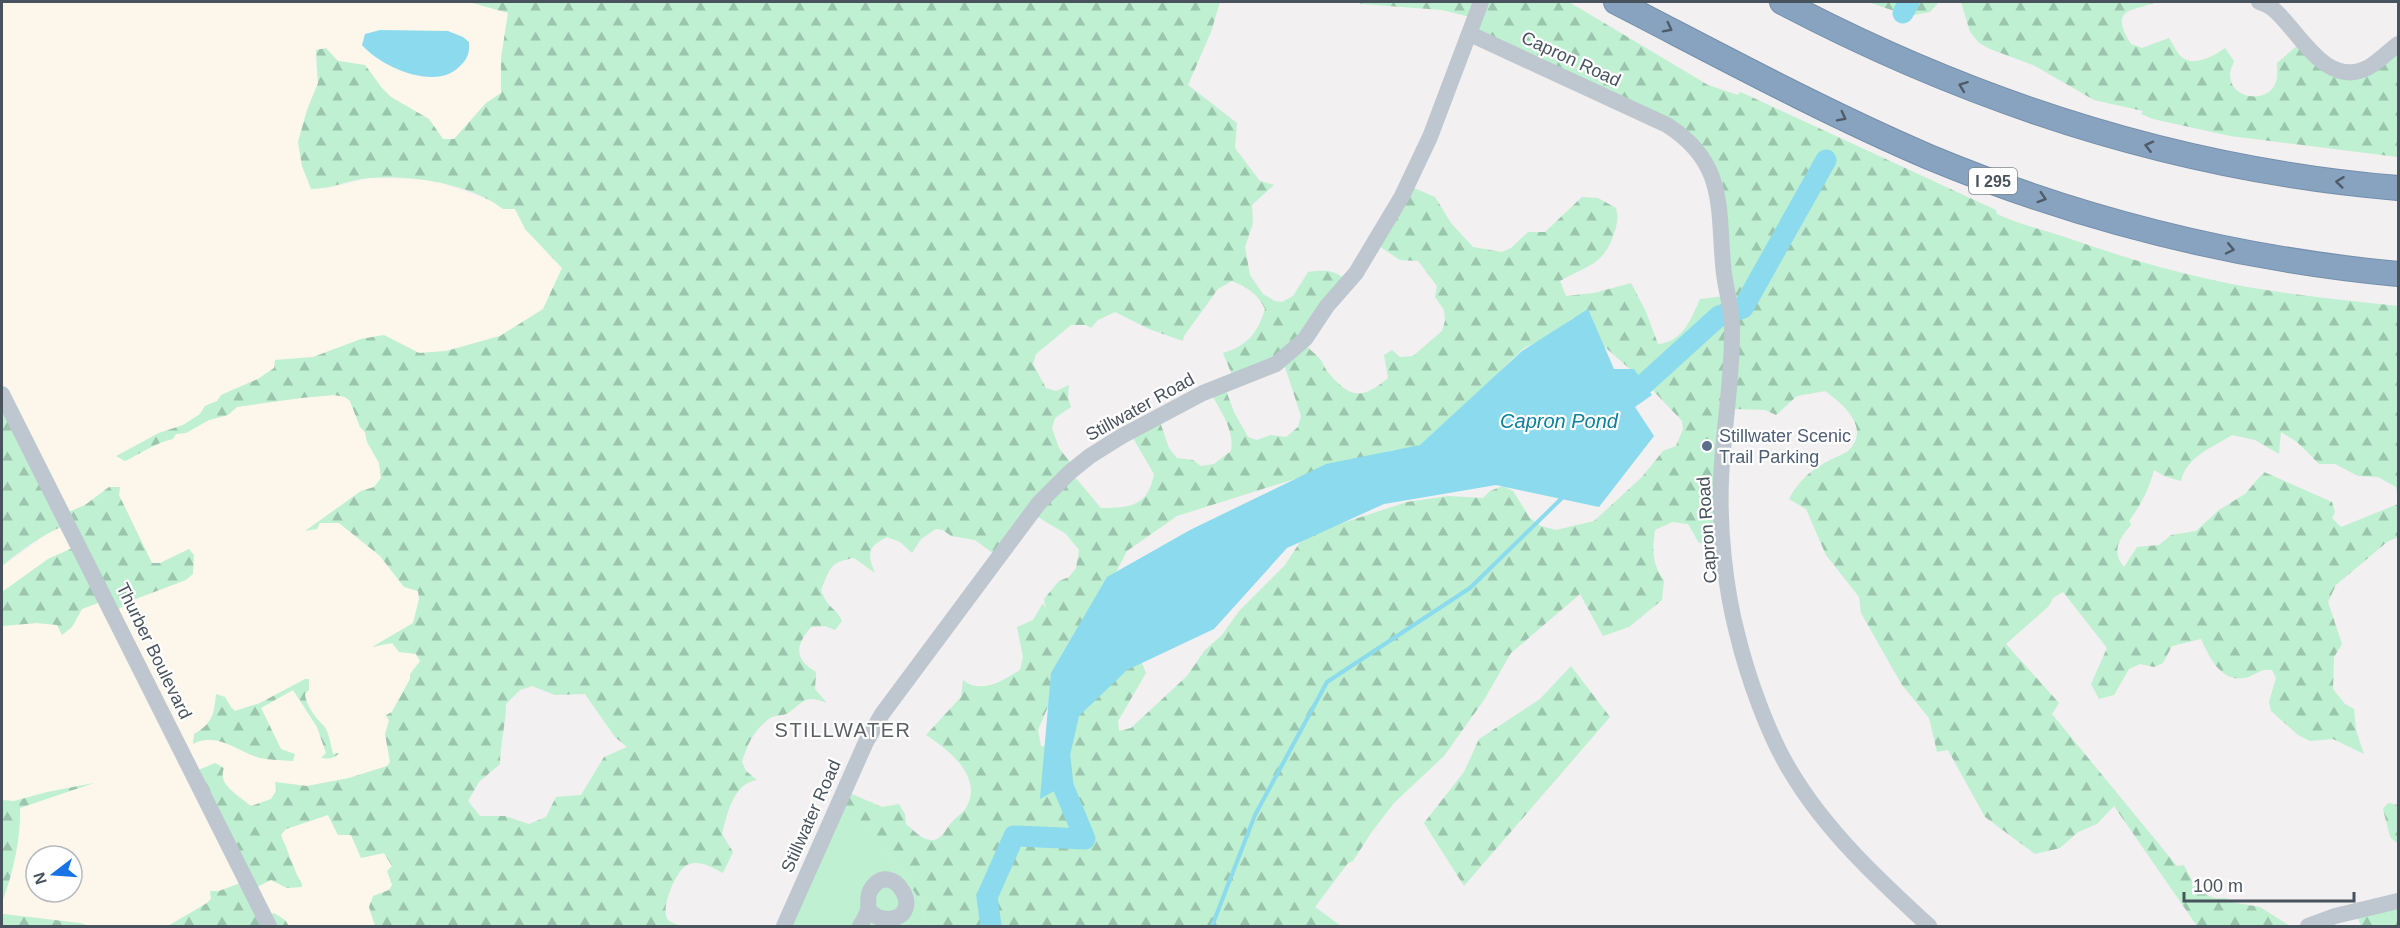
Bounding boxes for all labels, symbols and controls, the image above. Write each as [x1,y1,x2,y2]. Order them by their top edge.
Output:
one-way arrow [1662,21,1673,32]
street label: Capron Road [1518,27,1624,91]
one-way arrow [1958,81,1969,94]
one-way arrow [1836,109,1847,121]
one-way arrow [2144,141,2154,154]
road number: I 295 [1969,168,2017,194]
one-way arrow [2336,176,2345,189]
one-way arrow [2036,191,2047,203]
one-way arrow [2225,242,2235,255]
street label: Stillwater Road [1082,369,1198,445]
water label: Capron Pond [1500,410,1619,432]
place label: Stillwater Scenic Trail Parking [1719,426,1851,467]
marker: Stillwater Scenic Trail Parking [1700,439,1714,453]
street label: Capron Road [1693,476,1721,584]
street label: Thurber Boulevard [112,580,196,722]
district label: STILLWATER [775,719,911,741]
street label: Stillwater Road [777,757,845,875]
north arrow [24,844,84,904]
scale bar [2184,865,2354,903]
text: N [30,870,50,886]
text: 100 m [2193,876,2243,896]

